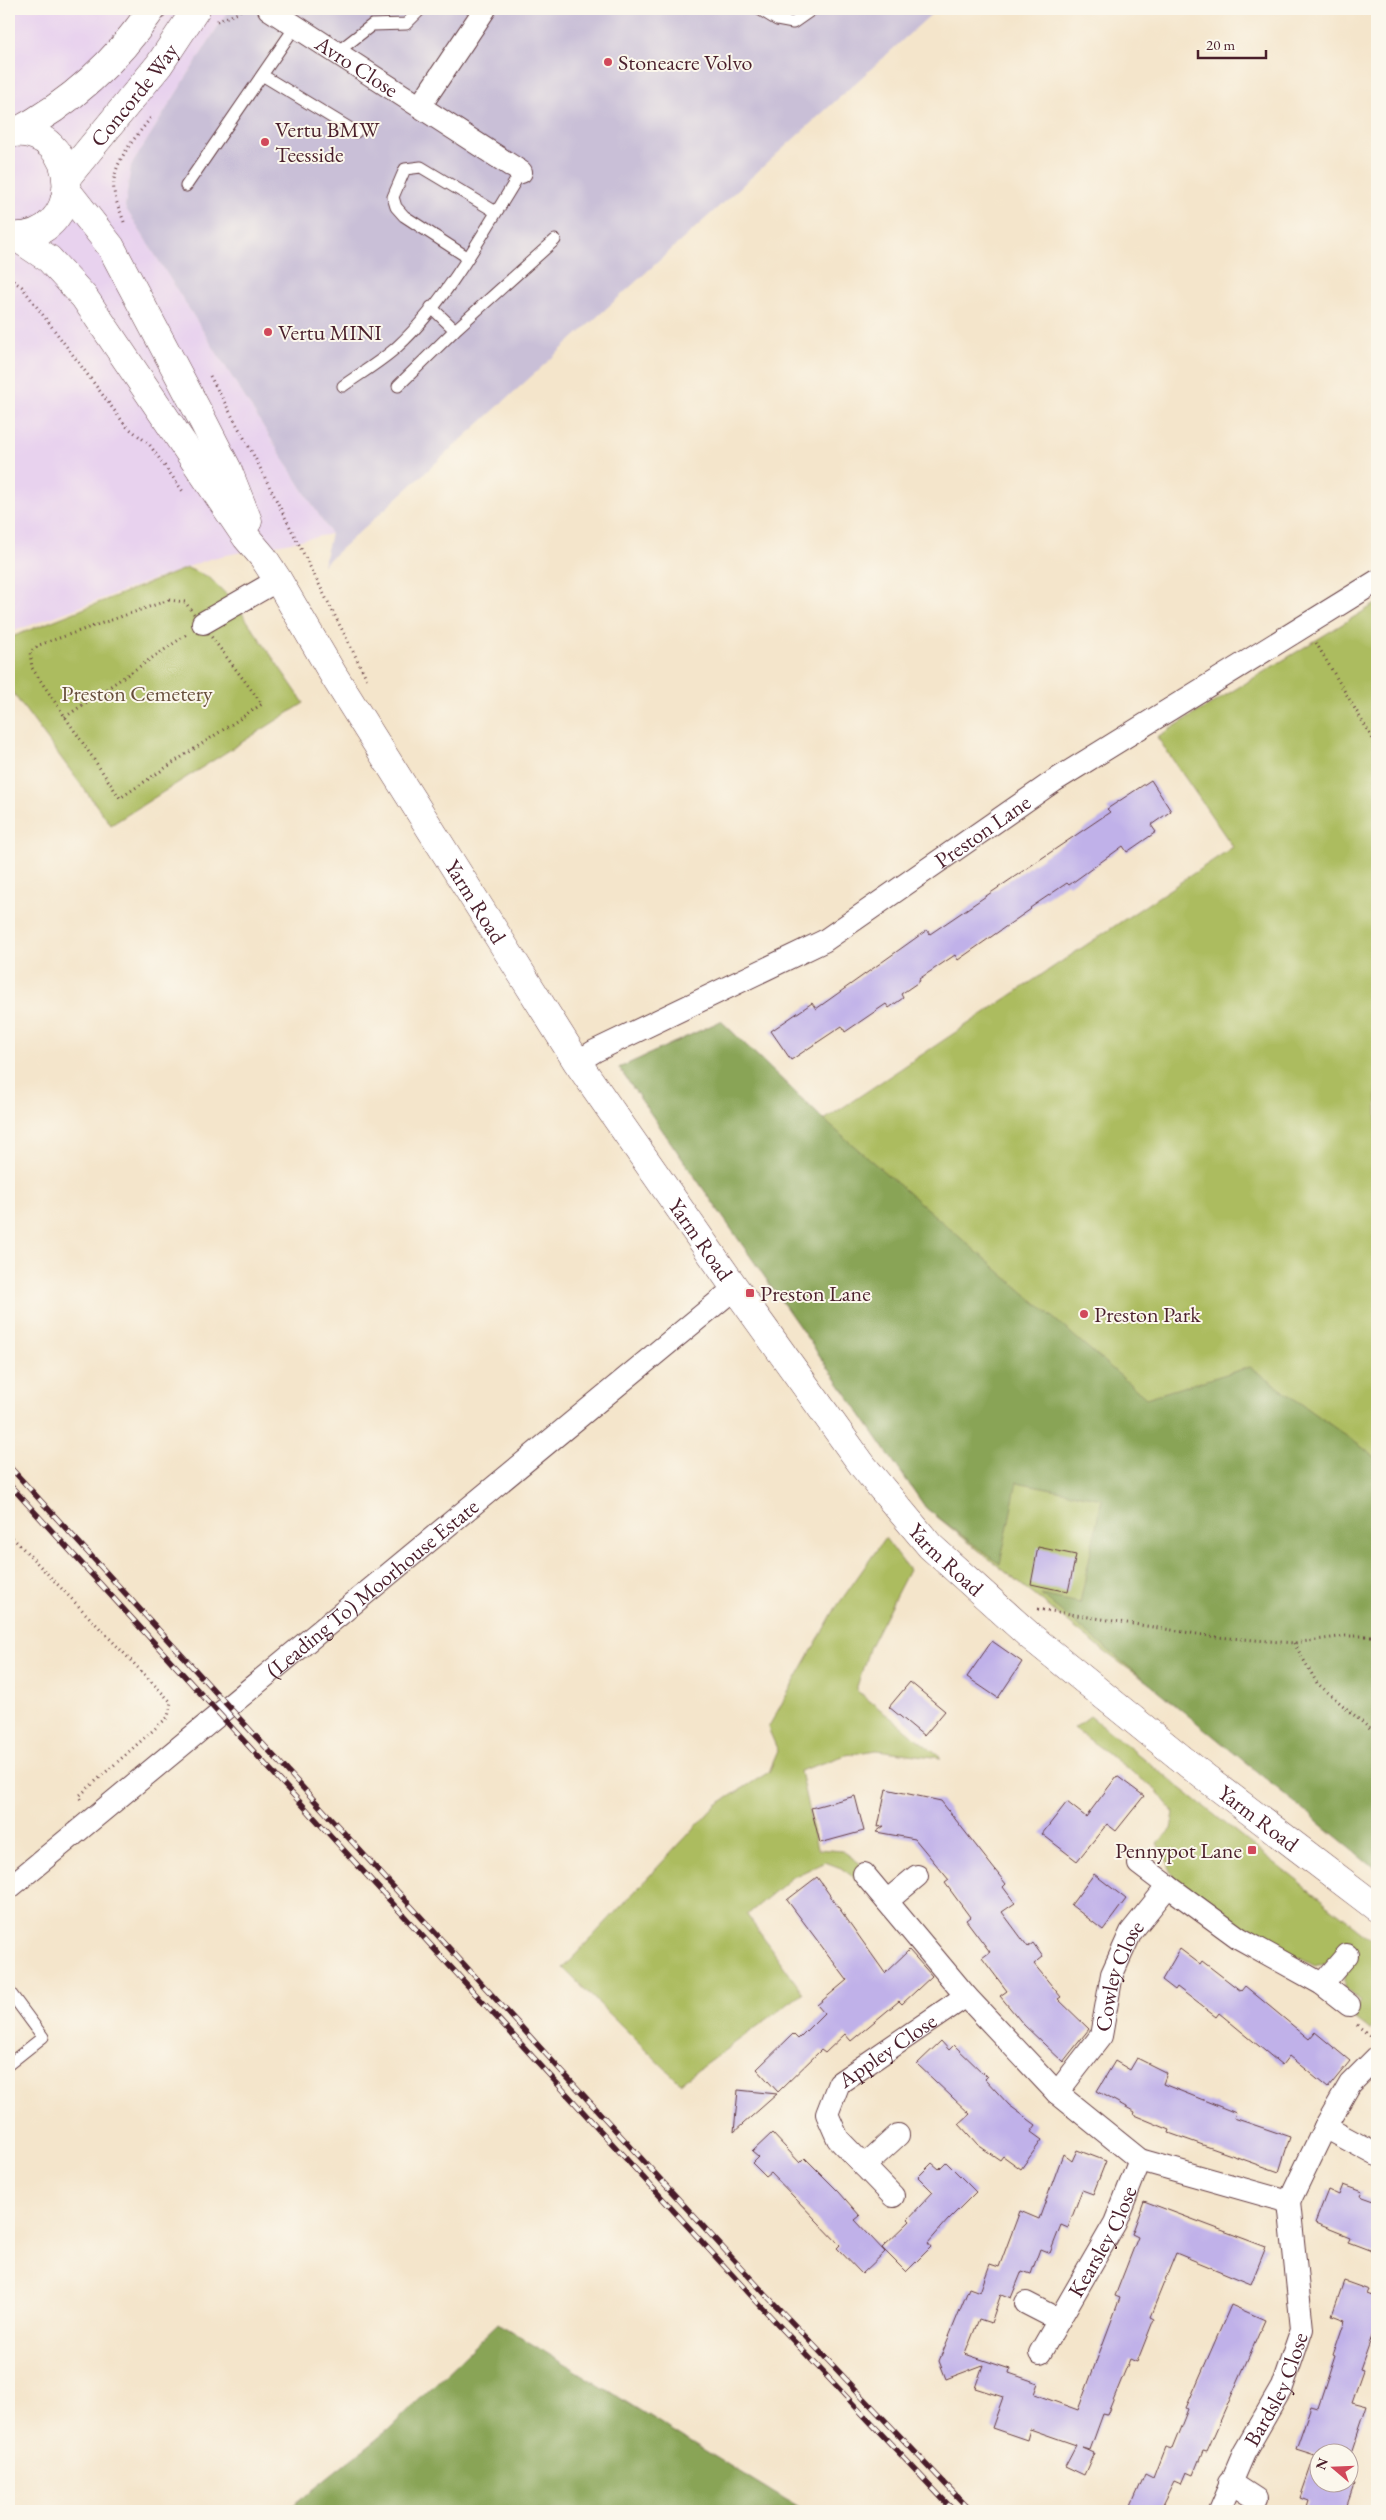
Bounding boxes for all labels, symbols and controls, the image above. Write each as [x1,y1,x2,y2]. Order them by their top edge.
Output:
street label: Avro Close [309,28,404,104]
scale bar [1198,28,1266,60]
text: 20 m [1206,35,1235,54]
street label: Concorde Way [84,37,185,153]
place label: Stoneacre Volvo [618,48,752,77]
marker: Stoneacre Volvo [602,56,614,68]
place label: Vertu BMW Teesside [275,115,380,169]
marker: Vertu BMW Teesside [259,136,271,148]
place label: Vertu MINI [278,318,382,347]
marker: Vertu MINI [262,326,274,338]
park label: Preston Cemetery [61,679,213,708]
street label: Preston Lane [929,787,1037,875]
street label: Yarm Road [438,854,513,950]
street label: Yarm Road [662,1193,740,1287]
place label: Preston Lane [760,1279,871,1308]
marker: Preston Lane [744,1287,756,1299]
place label: Preston Park [1094,1300,1201,1329]
marker: Preston Park [1078,1308,1090,1320]
street label: (Leading To) Moorhouse Estate [260,1492,485,1685]
street label: Yarm Road [902,1517,991,1603]
street label: Yarm Road [1212,1778,1305,1859]
place label: Pennypot Lane [1115,1836,1242,1865]
marker: Pennypot Lane [1246,1844,1258,1856]
street label: Cowley Close [1088,1913,1151,2034]
street label: Appley Close [832,2006,943,2095]
street label: Kearsley Close [1061,2181,1143,2303]
street label: Bardsley Close [1237,2328,1315,2451]
north arrow [1308,2442,1358,2492]
text: N [1311,2455,1332,2472]

